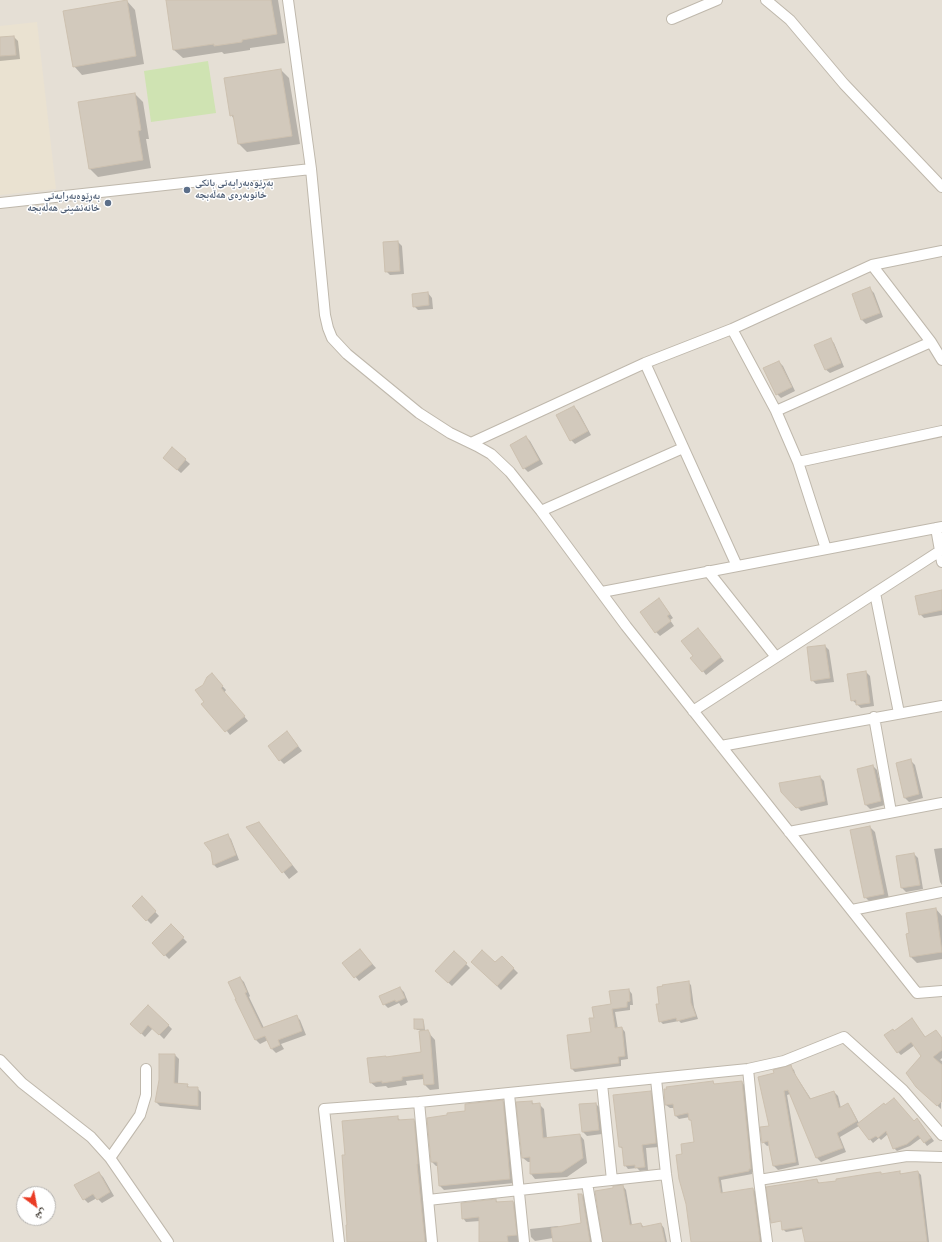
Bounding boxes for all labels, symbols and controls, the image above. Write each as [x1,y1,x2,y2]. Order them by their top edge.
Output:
place label: بەڕێوەبەرایەتی بانکی خانوبەرەی هەڵەبجە [195,178,273,202]
marker: بەڕێوەبەرایەتی بانکی خانوبەرەی هەڵەبجە [182,185,192,195]
place label: بەڕێوەبەرایەتی خانەنشینی هەڵەبجە [27,191,100,214]
marker: بەڕێوەبەرایەتی خانەنشینی هەڵەبجە [103,198,113,208]
north arrow [16,1186,56,1226]
text: ش [33,1205,51,1225]

